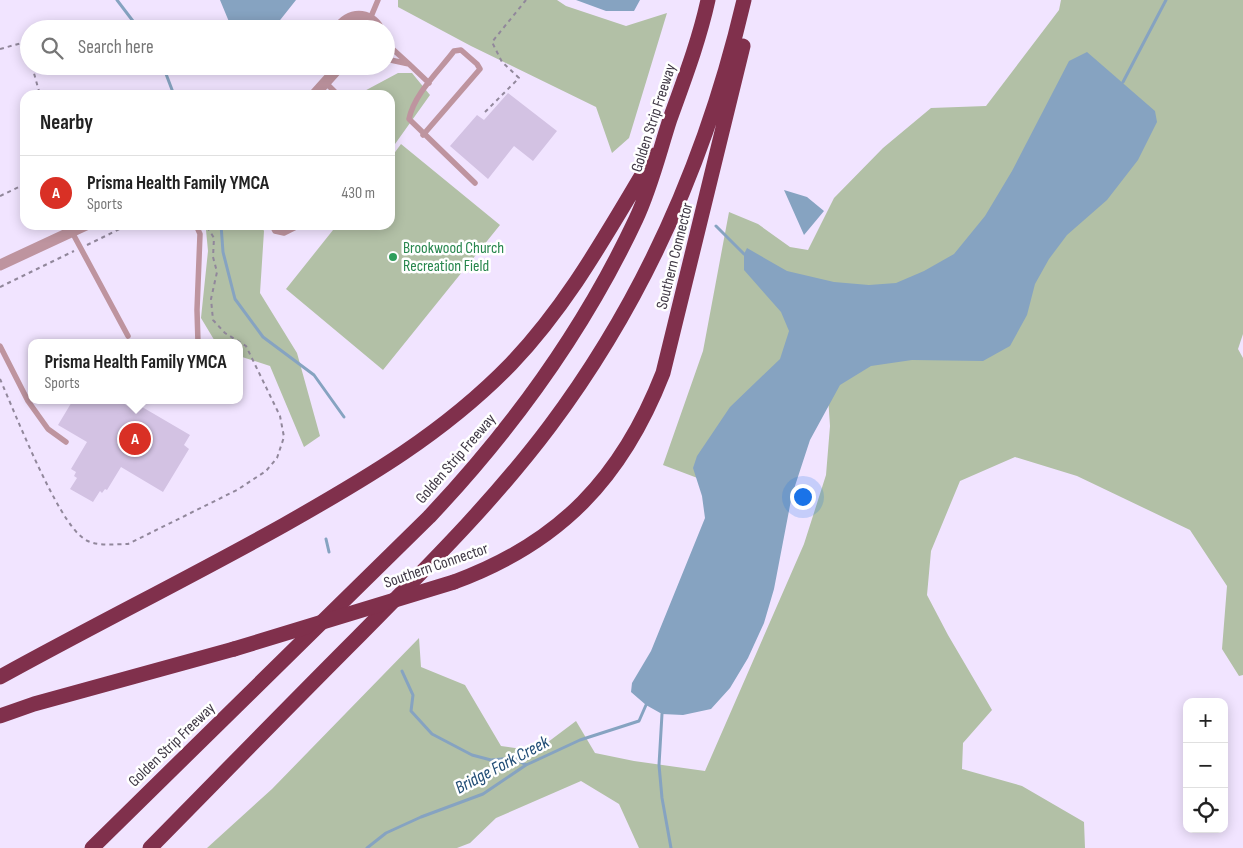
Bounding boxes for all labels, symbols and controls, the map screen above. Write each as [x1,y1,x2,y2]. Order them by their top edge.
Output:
search box [20,20,395,75]
icon: search [38,34,66,62]
text: Search here [78,36,154,59]
street label: Golden Strip Freeway [628,61,680,175]
text: Nearby [40,110,93,135]
text: Prisma Health Family YMCA [87,172,269,195]
text: A [52,184,60,203]
text: 430 m [342,184,375,203]
text: Sports [87,195,122,214]
street label: Southern Connector [653,200,697,311]
place label: Brookwood Church Recreation Field [403,239,504,276]
marker: Brookwood Church Recreation Field [387,251,399,263]
popup [28,339,243,404]
text: Prisma Health Family YMCA [44,351,227,374]
text: Sports [44,374,80,393]
street label: Golden Strip Freeway [412,410,500,508]
pin: A [119,420,151,458]
your location [790,484,816,510]
street label: Southern Connector [381,539,491,593]
map controls [1183,698,1228,833]
button: + [1183,698,1228,743]
street label: Golden Strip Freeway [125,699,219,791]
water label: Bridge Fork Creek [452,731,554,798]
button: − [1183,743,1228,788]
button: locate [1183,788,1228,833]

